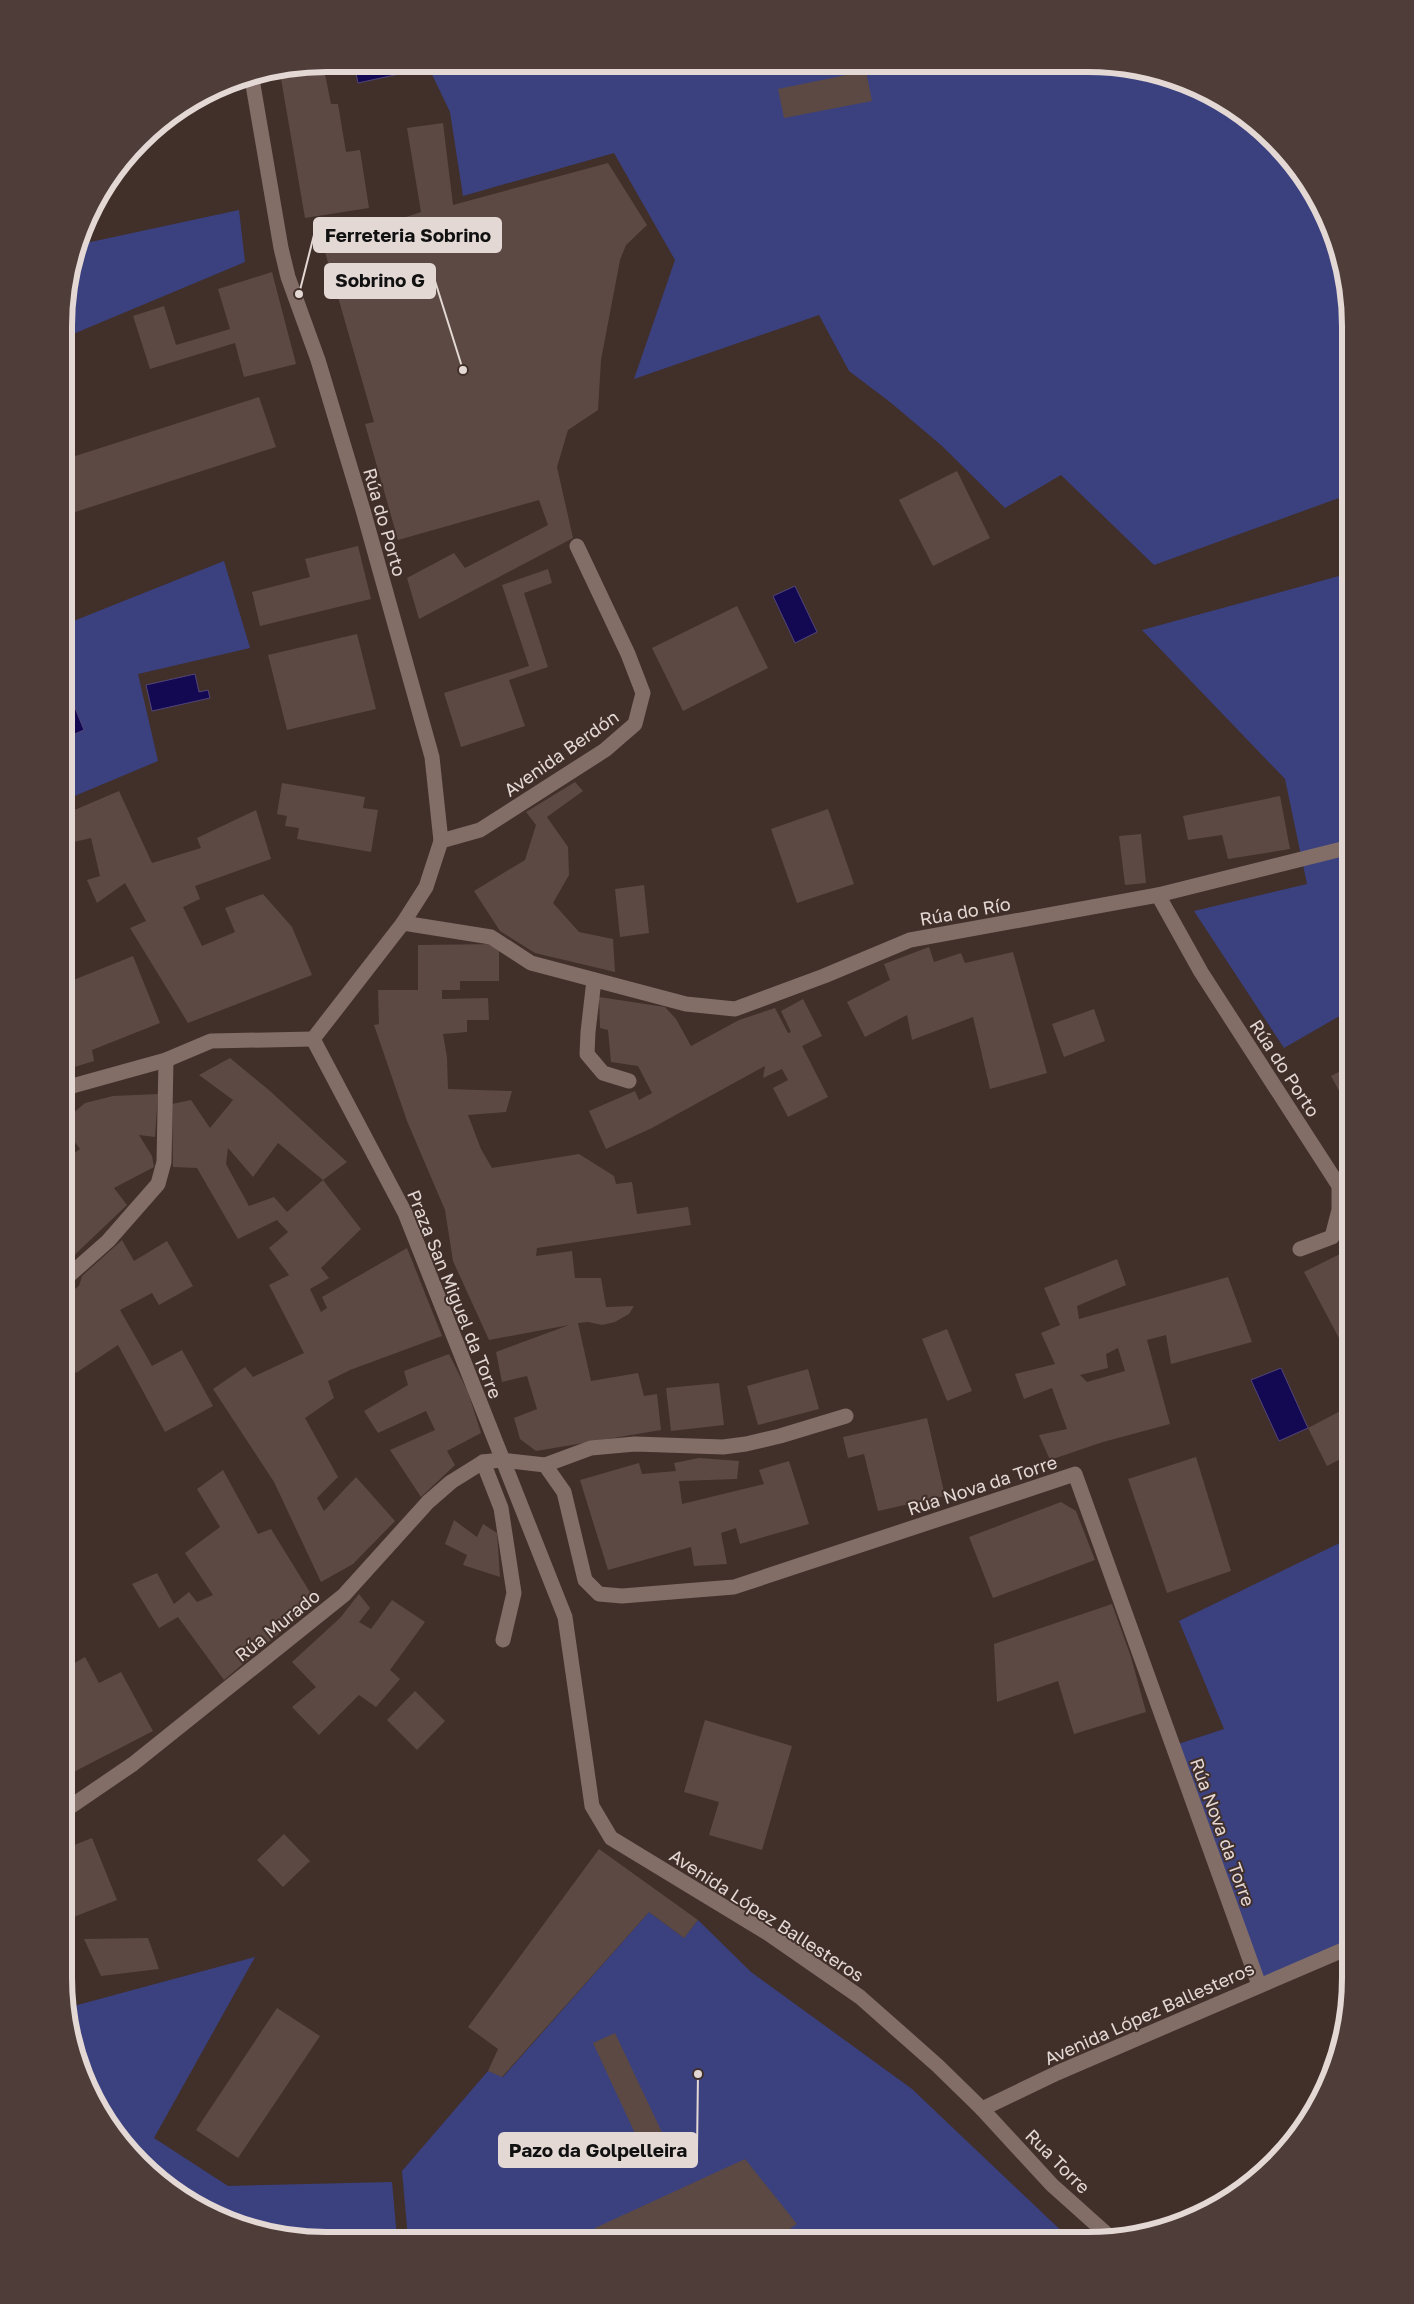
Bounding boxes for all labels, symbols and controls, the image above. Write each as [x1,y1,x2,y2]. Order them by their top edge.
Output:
callout: Ferreteria Sobrino [314,218,501,252]
text: Ferreteria Sobrino [325,223,491,246]
callout: Sobrino G [325,264,435,298]
text: Sobrino G [335,268,425,291]
street label: Rúa do Porto [359,465,411,579]
street label: Avenida Berdón [499,705,623,801]
street label: Rúa do Río [918,892,1012,930]
street label: Rúa do Porto [1245,1015,1325,1121]
street label: Praza San Miguel da Torre [403,1186,507,1402]
street label: Rúa Nova da Torre [904,1450,1060,1520]
street label: Rúa Murado [230,1584,324,1666]
street label: Rúa Nova da Torre [1186,1755,1260,1909]
street label: Avenida López Ballesteros [666,1844,868,1986]
street label: Avenida López Ballesteros [1041,1957,1257,2069]
street label: Rua Torre [1021,2124,1095,2198]
callout: Pazo da Golpelleira [499,2133,697,2167]
text: Pazo da Golpelleira [509,2138,687,2161]

